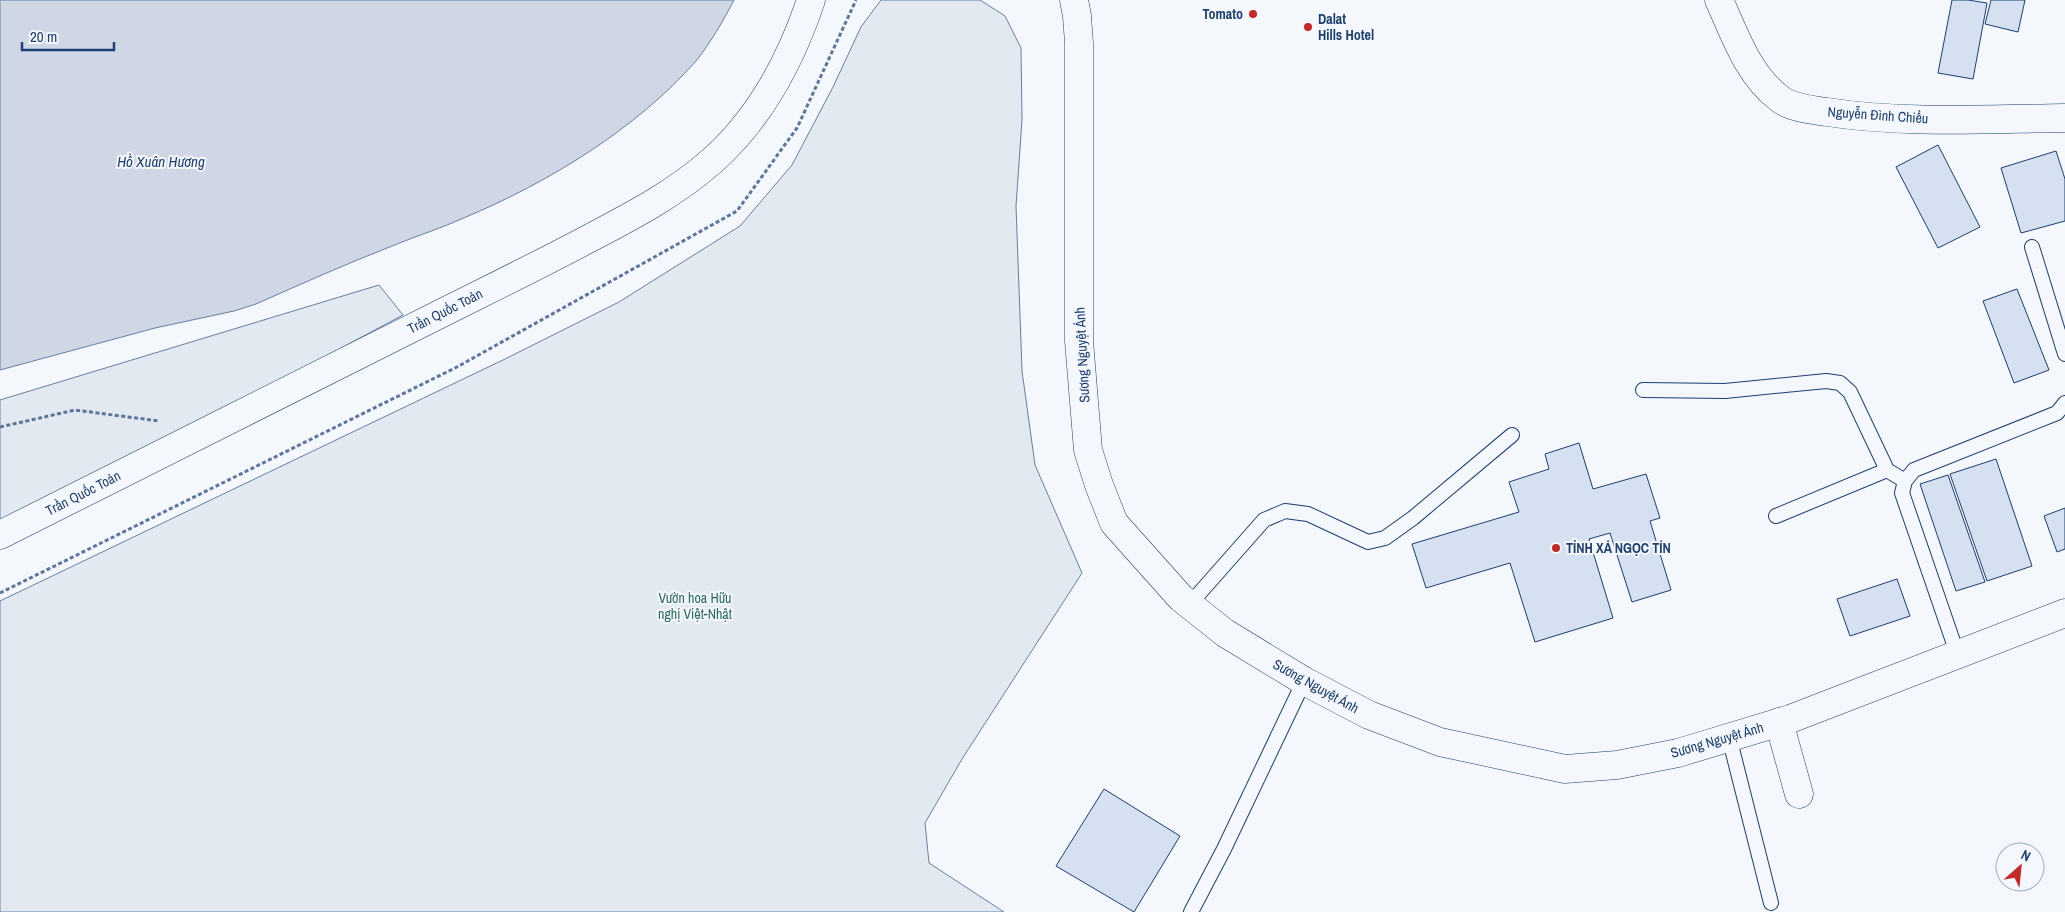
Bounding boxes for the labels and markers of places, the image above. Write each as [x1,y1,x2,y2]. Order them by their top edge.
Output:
place label: Tomato [1202,5,1243,23]
marker: Tomato [1247,8,1259,20]
place label: Dalat Hills Hotel [1318,10,1374,44]
marker: Dalat Hills Hotel [1302,21,1314,33]
place label: TỈNH XÁ NGỌC TÍN [1566,539,1671,557]
marker: TỈNH XÁ NGỌC TÍN [1550,542,1562,554]

